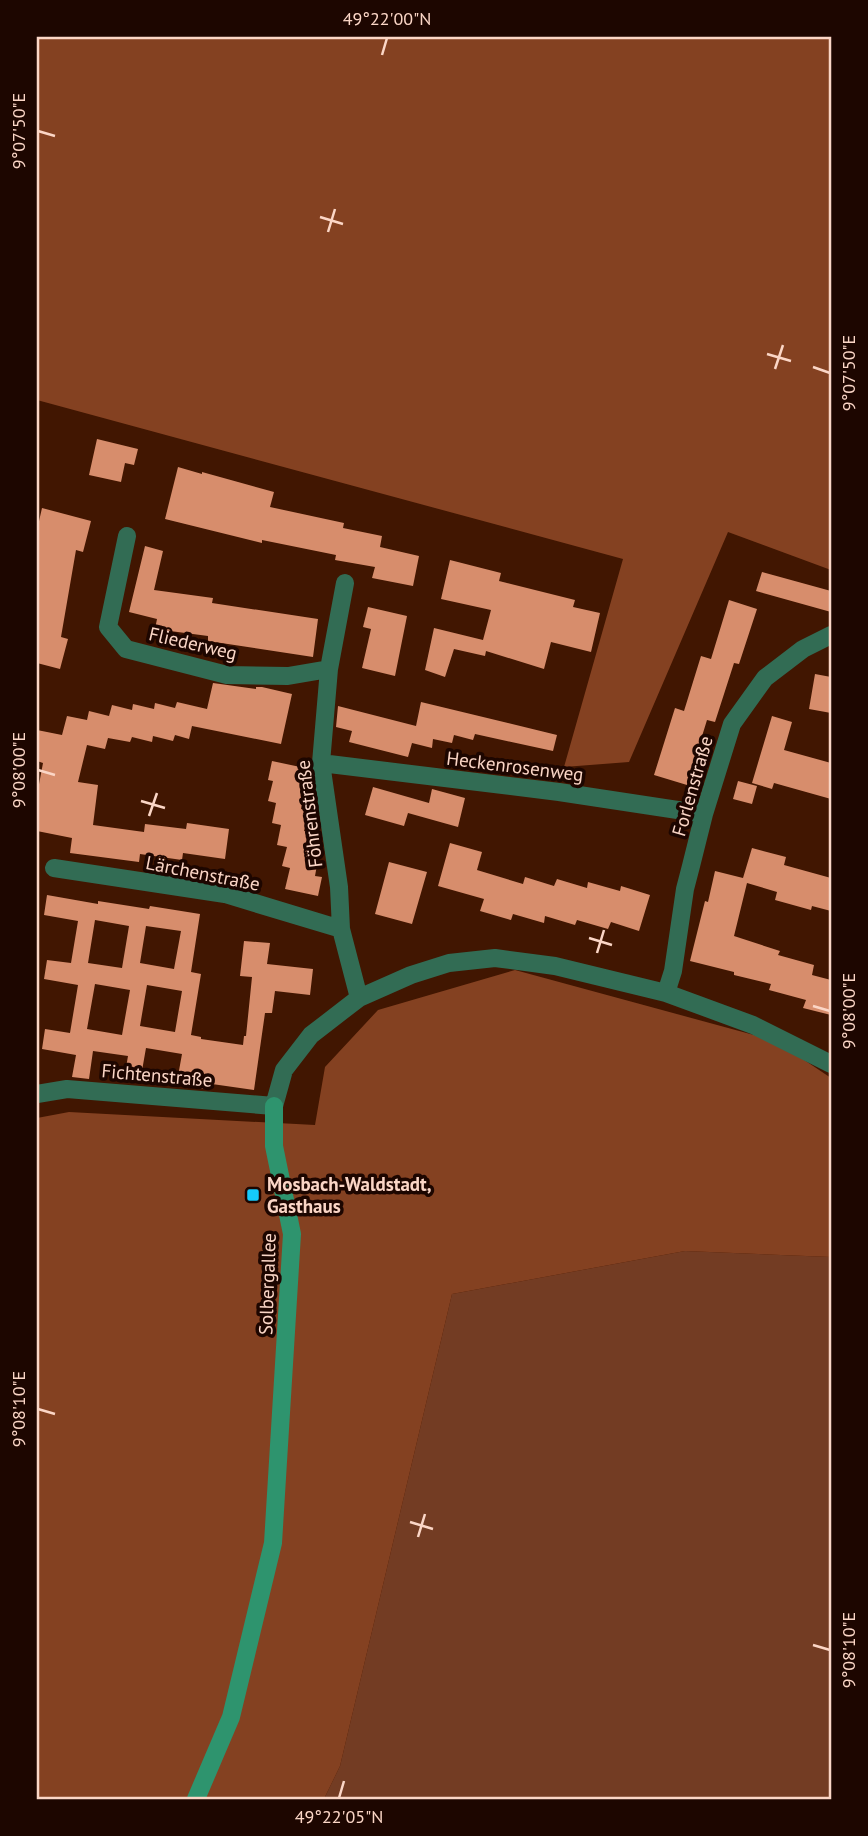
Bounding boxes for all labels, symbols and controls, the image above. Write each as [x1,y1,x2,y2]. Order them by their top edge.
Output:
text: 49°22'00"N [343,7,431,30]
text: 9°07'50"E [7,93,30,169]
text: 9°07'50"E [837,335,860,411]
street label: Fliederweg [147,621,239,665]
text: 9°08'00"E [7,732,30,808]
street label: Forlenstraße [666,733,718,839]
street label: Heckenrosenweg [445,746,585,786]
street label: Föhrenstraße [290,759,328,869]
street label: Lärchenstraße [144,850,262,896]
text: 9°08'00"E [837,973,860,1049]
street label: Fichtenstraße [100,1058,214,1092]
place label: Mosbach-Waldstadt, Gasthaus [267,1172,432,1218]
marker: Mosbach-Waldstadt, Gasthaus [245,1187,261,1203]
street label: Solbergallee [253,1233,281,1335]
text: 9°08'10"E [7,1371,30,1447]
text: 9°08'10"E [837,1612,860,1688]
text: 49°22'05"N [295,1805,383,1828]

